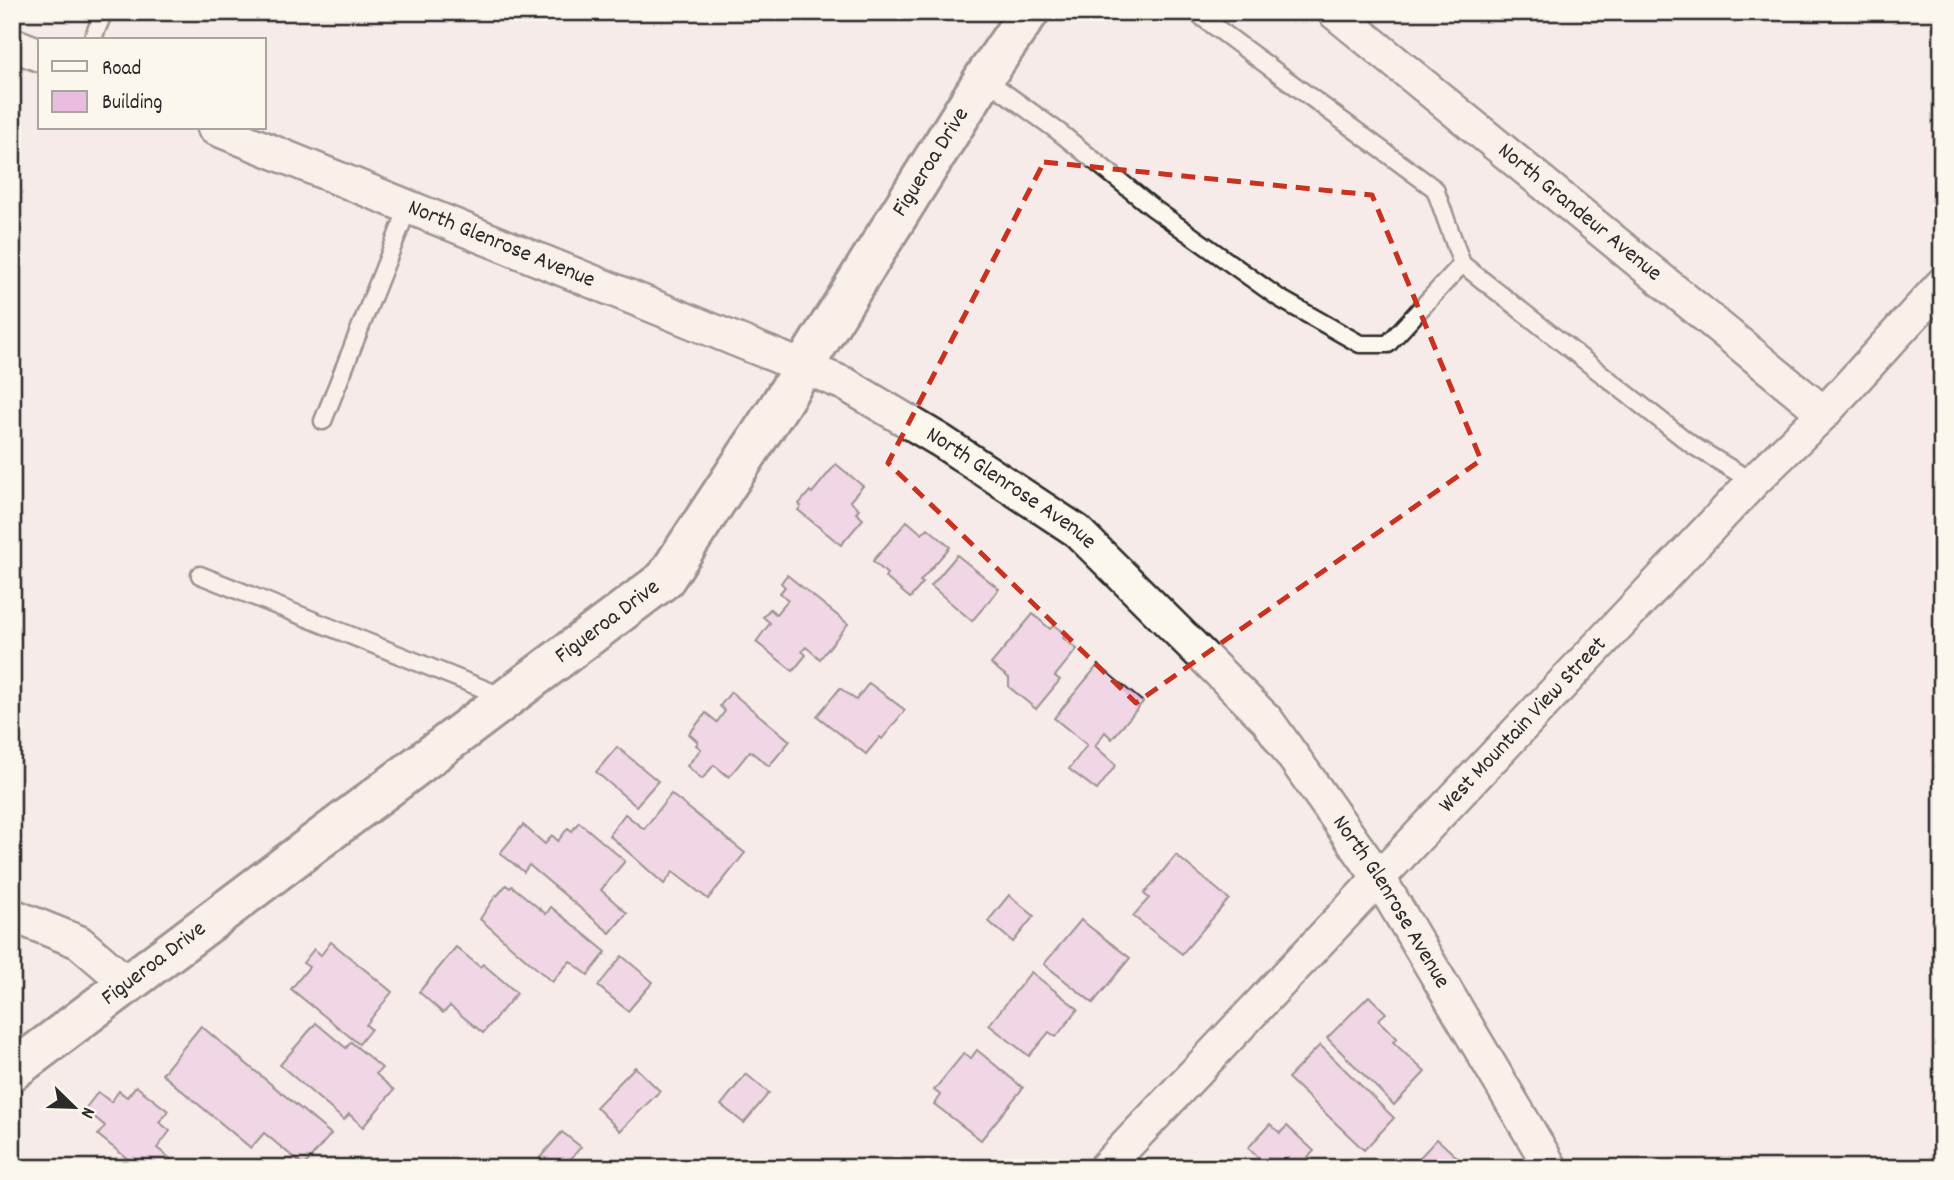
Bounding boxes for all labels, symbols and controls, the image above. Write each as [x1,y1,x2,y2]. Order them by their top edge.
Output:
legend [38,38,266,130]
text: Road [102,55,141,85]
text: Building [102,89,162,119]
street label: Figueroa Drive [884,101,978,224]
street label: North Grandeur Avenue [1490,135,1669,290]
street label: North Glenrose Avenue [403,192,600,297]
street label: North Glenrose Avenue [919,419,1103,557]
street label: Figueroa Drive [548,572,667,673]
street label: West Mountain View Street [1432,630,1615,821]
street label: North Glenrose Avenue [1323,809,1458,995]
street label: Figueroa Drive [95,913,214,1014]
north arrow [38,1072,108,1142]
text: N [72,1103,101,1122]

